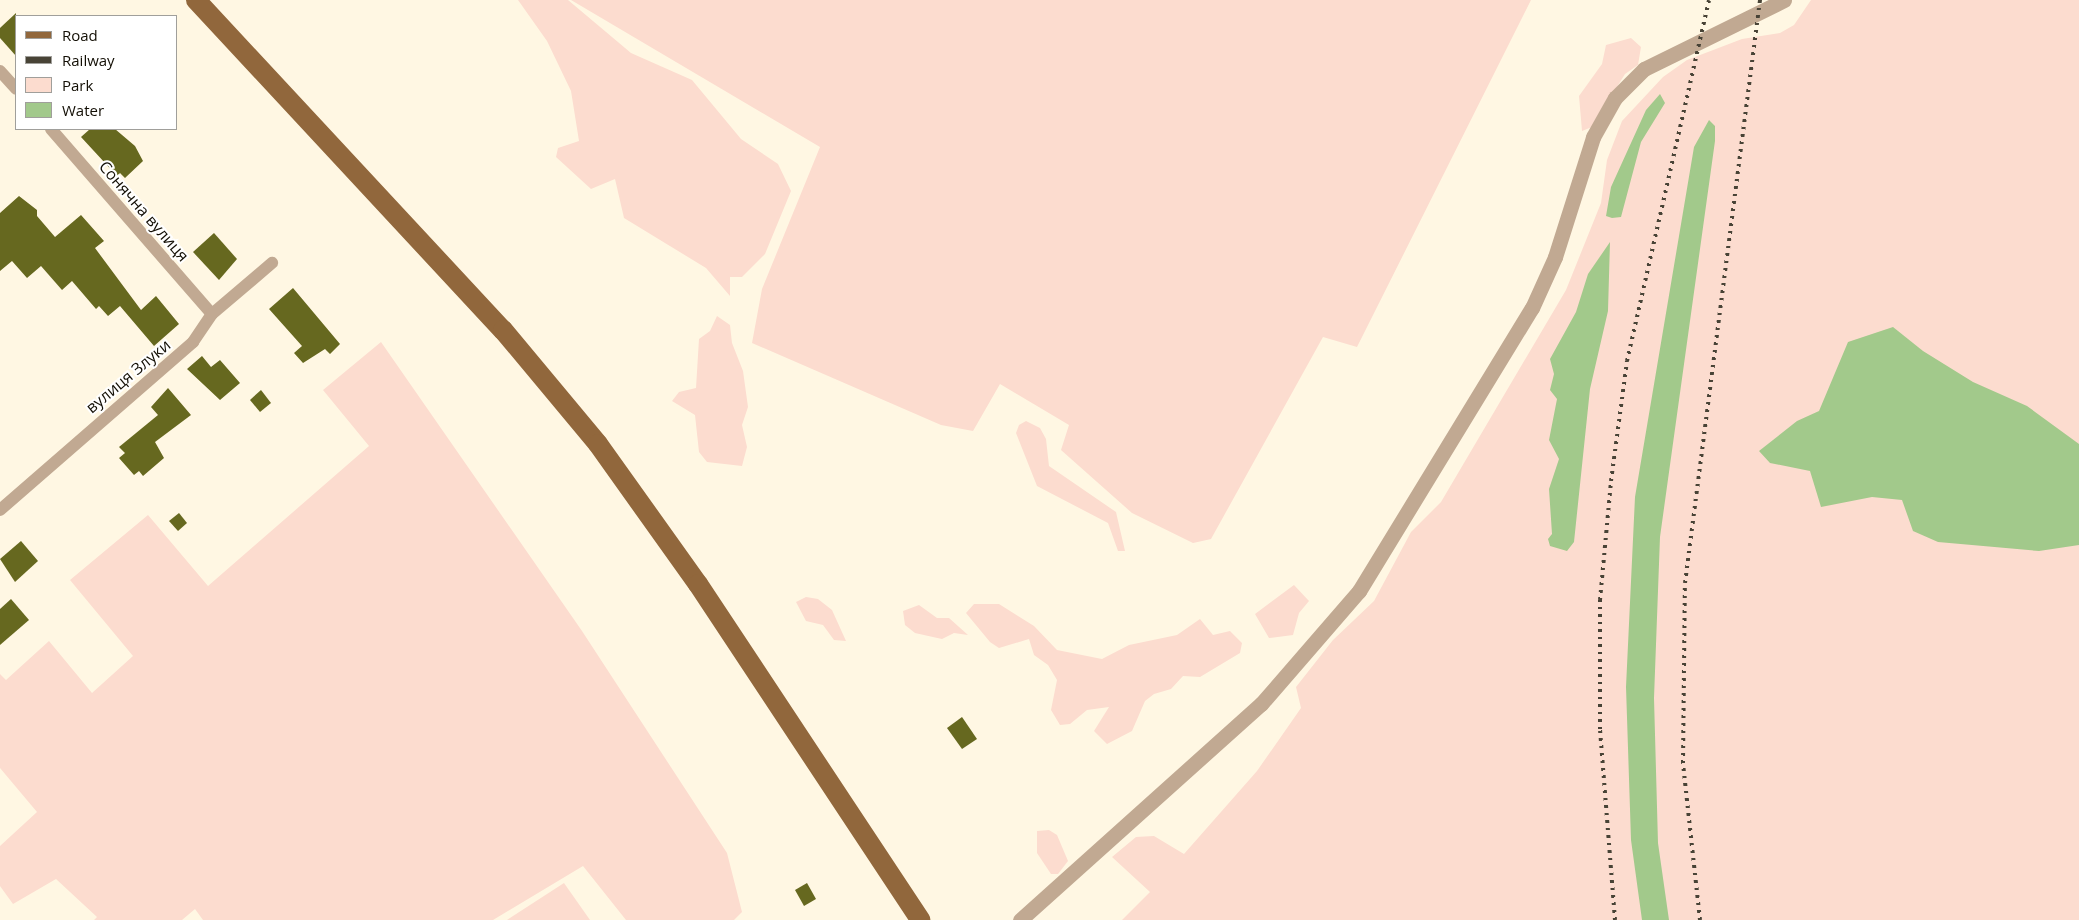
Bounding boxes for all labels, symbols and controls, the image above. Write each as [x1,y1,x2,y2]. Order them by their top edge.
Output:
legend [15,15,178,130]
text: Road [62,25,98,45]
text: Railway [62,50,115,70]
text: Park [62,75,93,95]
text: Water [62,100,104,120]
street label: Сонячна вулиця [95,157,193,265]
street label: вулиця Злуки [82,335,174,417]

